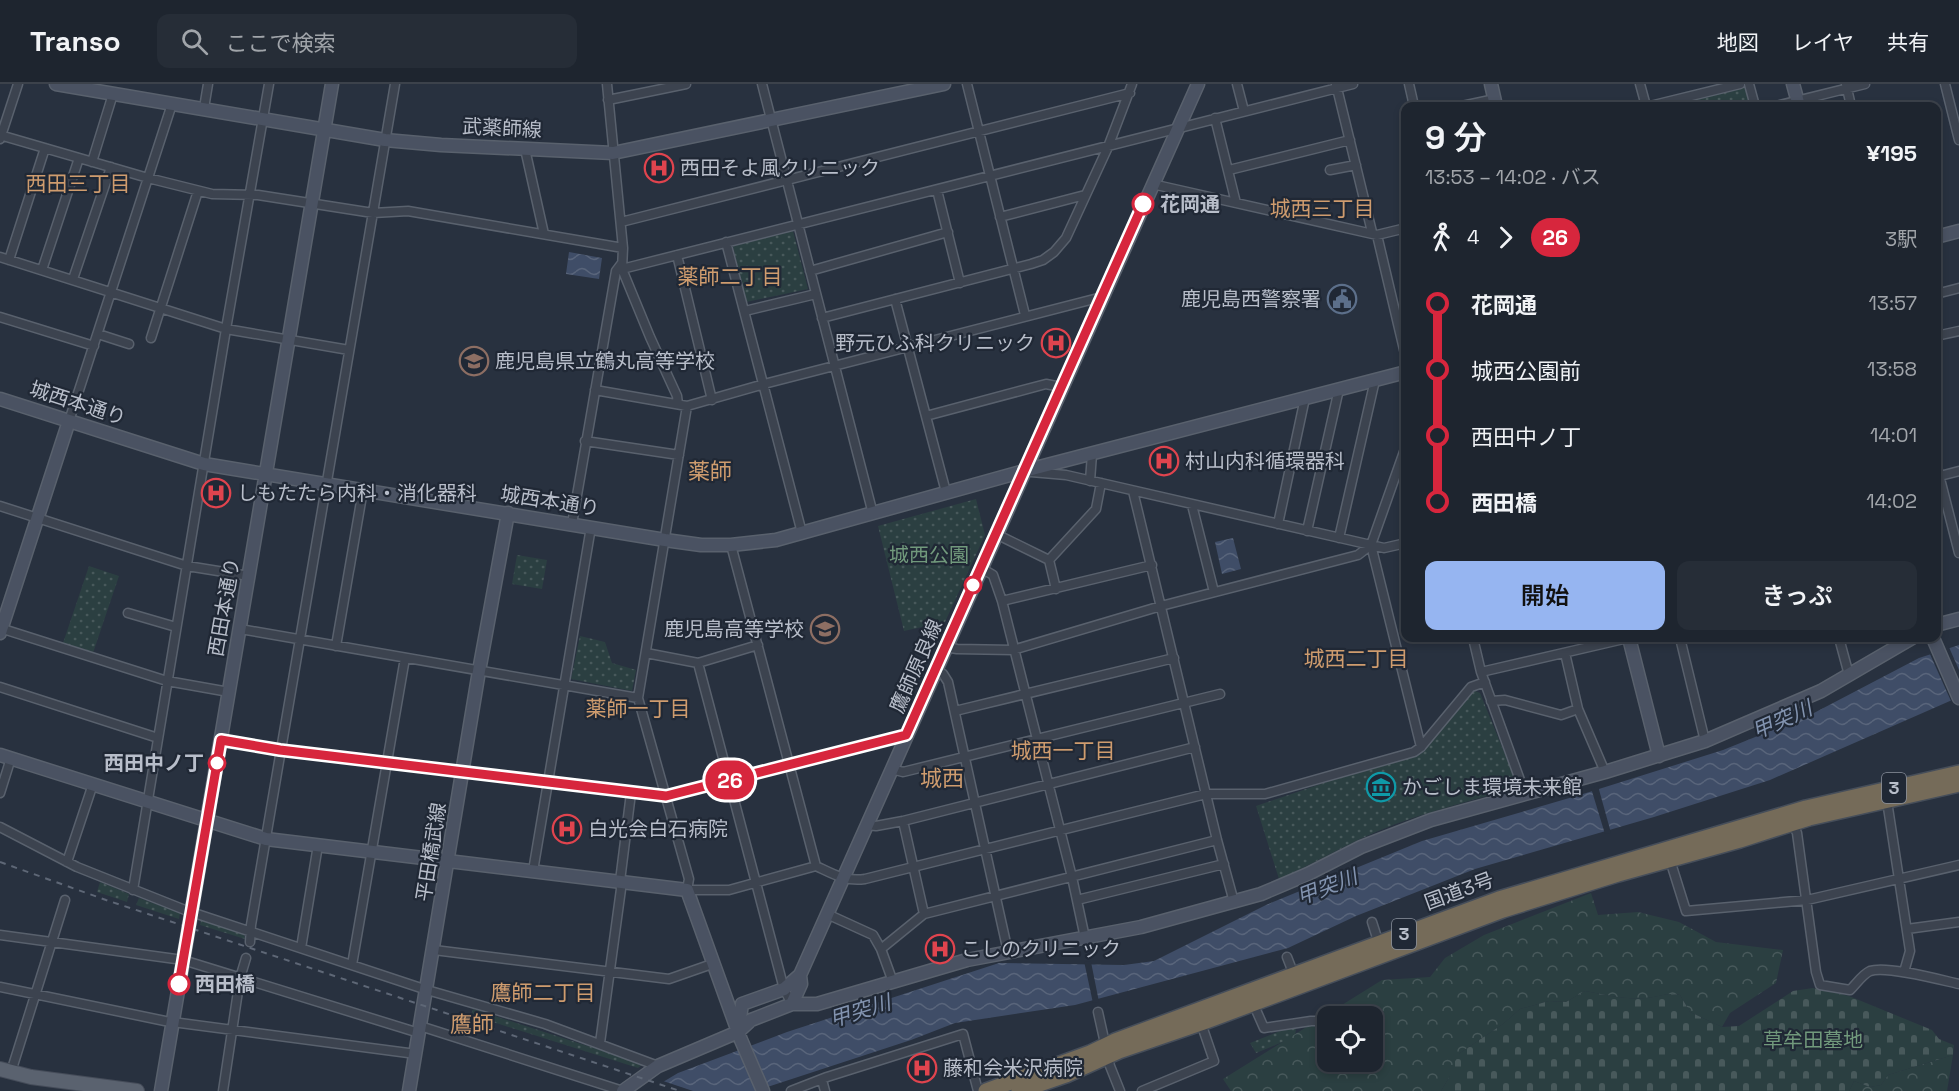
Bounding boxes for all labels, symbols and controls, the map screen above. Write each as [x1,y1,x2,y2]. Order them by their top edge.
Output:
search box [157,14,577,68]
text: Transo [30,23,121,59]
icon: search [178,25,211,58]
text: ここで検索 [226,29,336,57]
text: 地図 [1717,29,1759,56]
text: レイヤ [1792,29,1854,56]
text: 共有 [1887,29,1929,56]
street label: 武薬師線 [461,113,543,143]
text: 9 分 [1425,117,1487,159]
text: ¥195 [1867,139,1917,167]
hospital icon: 西田そよ風クリニック [643,152,675,184]
place label: 西田そよ風クリニック [680,155,880,181]
text: 13:53 – 14:02 · バス [1425,164,1601,190]
district label: 西田三丁目 [26,170,131,197]
place label: 花岡通 [1160,191,1220,217]
marker: 花岡通 [1132,193,1154,215]
district label: 城西三丁目 [1270,195,1375,222]
icon: walk [1425,221,1458,254]
icon: forward [1489,221,1522,254]
text: 4 [1467,224,1480,250]
text: 26 [1543,224,1568,251]
text: 3駅 [1885,226,1917,252]
district label: 薬師二丁目 [678,263,783,290]
public building icon: 鹿児島西警察署 [1326,283,1358,315]
place label: 鹿児島西警察署 [1181,286,1321,312]
text: 13:57 [1868,290,1917,316]
text: 花岡通 [1471,291,1537,319]
hospital icon: 野元ひふ科クリニック [1040,327,1072,359]
place label: 野元ひふ科クリニック [835,330,1035,356]
school or university icon: 鹿児島県立鶴丸高等学校 [458,345,490,377]
place label: 鹿児島県立鶴丸高等学校 [495,348,715,374]
text: 13:58 [1867,356,1917,382]
text: 城西公園前 [1471,357,1581,385]
street label: 城西本通り [26,375,130,431]
text: 14:01 [1870,422,1917,448]
text: 西田中ノ丁 [1471,423,1581,451]
hospital icon: 村山内科循環器科 [1148,445,1180,477]
place label: 村山内科循環器科 [1185,448,1345,474]
district label: 薬師 [688,457,732,485]
hospital icon: しもたたら内科・消化器科 [200,477,232,509]
place label: しもたたら内科・消化器科 [237,480,477,506]
street label: 城西本通り [499,480,601,522]
text: 14:02 [1866,488,1917,514]
text: 西田橋 [1471,489,1537,517]
park label: 城西公園 [889,542,969,568]
street label: 西田本通り [203,556,245,658]
button: 開始 [1425,561,1665,630]
button: きっぷ [1677,561,1917,630]
unlabelled marker [964,576,982,594]
school or university icon: 鹿児島高等学校 [809,613,841,645]
street label: 鷹師原良線 [884,615,948,717]
place label: 鹿児島高等学校 [664,616,804,642]
district label: 城西二丁目 [1304,645,1409,672]
water label: 甲突川 [1748,694,1818,745]
district label: 薬師一丁目 [586,695,691,722]
district label: 城西一丁目 [1011,737,1116,764]
place label: 西田中ノ丁 [104,750,204,776]
marker: 西田中ノ丁 [208,754,226,772]
line badge: 26 [703,760,757,800]
district label: 城西 [920,764,964,792]
text: 26 [717,767,743,794]
museum icon: かごしま環境未来館 [1365,771,1397,803]
road number: 3 [1882,773,1906,803]
place label: かごしま環境未来館 [1402,774,1582,800]
street label: 平田橋武線 [410,801,452,903]
hospital icon: 白光会白石病院 [551,813,583,845]
place label: 白光会白石病院 [588,816,728,842]
water label: 甲突川 [1293,862,1363,910]
street label: 国道3号 [1421,866,1497,916]
road number: 3 [1392,919,1416,949]
hospital icon: こしのクリニック [924,933,956,965]
place label: こしのクリニック [961,936,1121,962]
place label: 西田橋 [195,971,255,997]
marker: 西田橋 [168,973,190,995]
district label: 鷹師二丁目 [491,979,596,1006]
water label: 甲突川 [826,988,896,1033]
map controls [1317,1006,1383,1072]
button: locate [1317,1006,1383,1072]
district label: 鷹師 [450,1010,494,1038]
park label: 草牟田墓地 [1763,1027,1863,1053]
hospital icon: 藤和会米沢病院 [906,1052,938,1084]
place label: 藤和会米沢病院 [943,1055,1083,1081]

